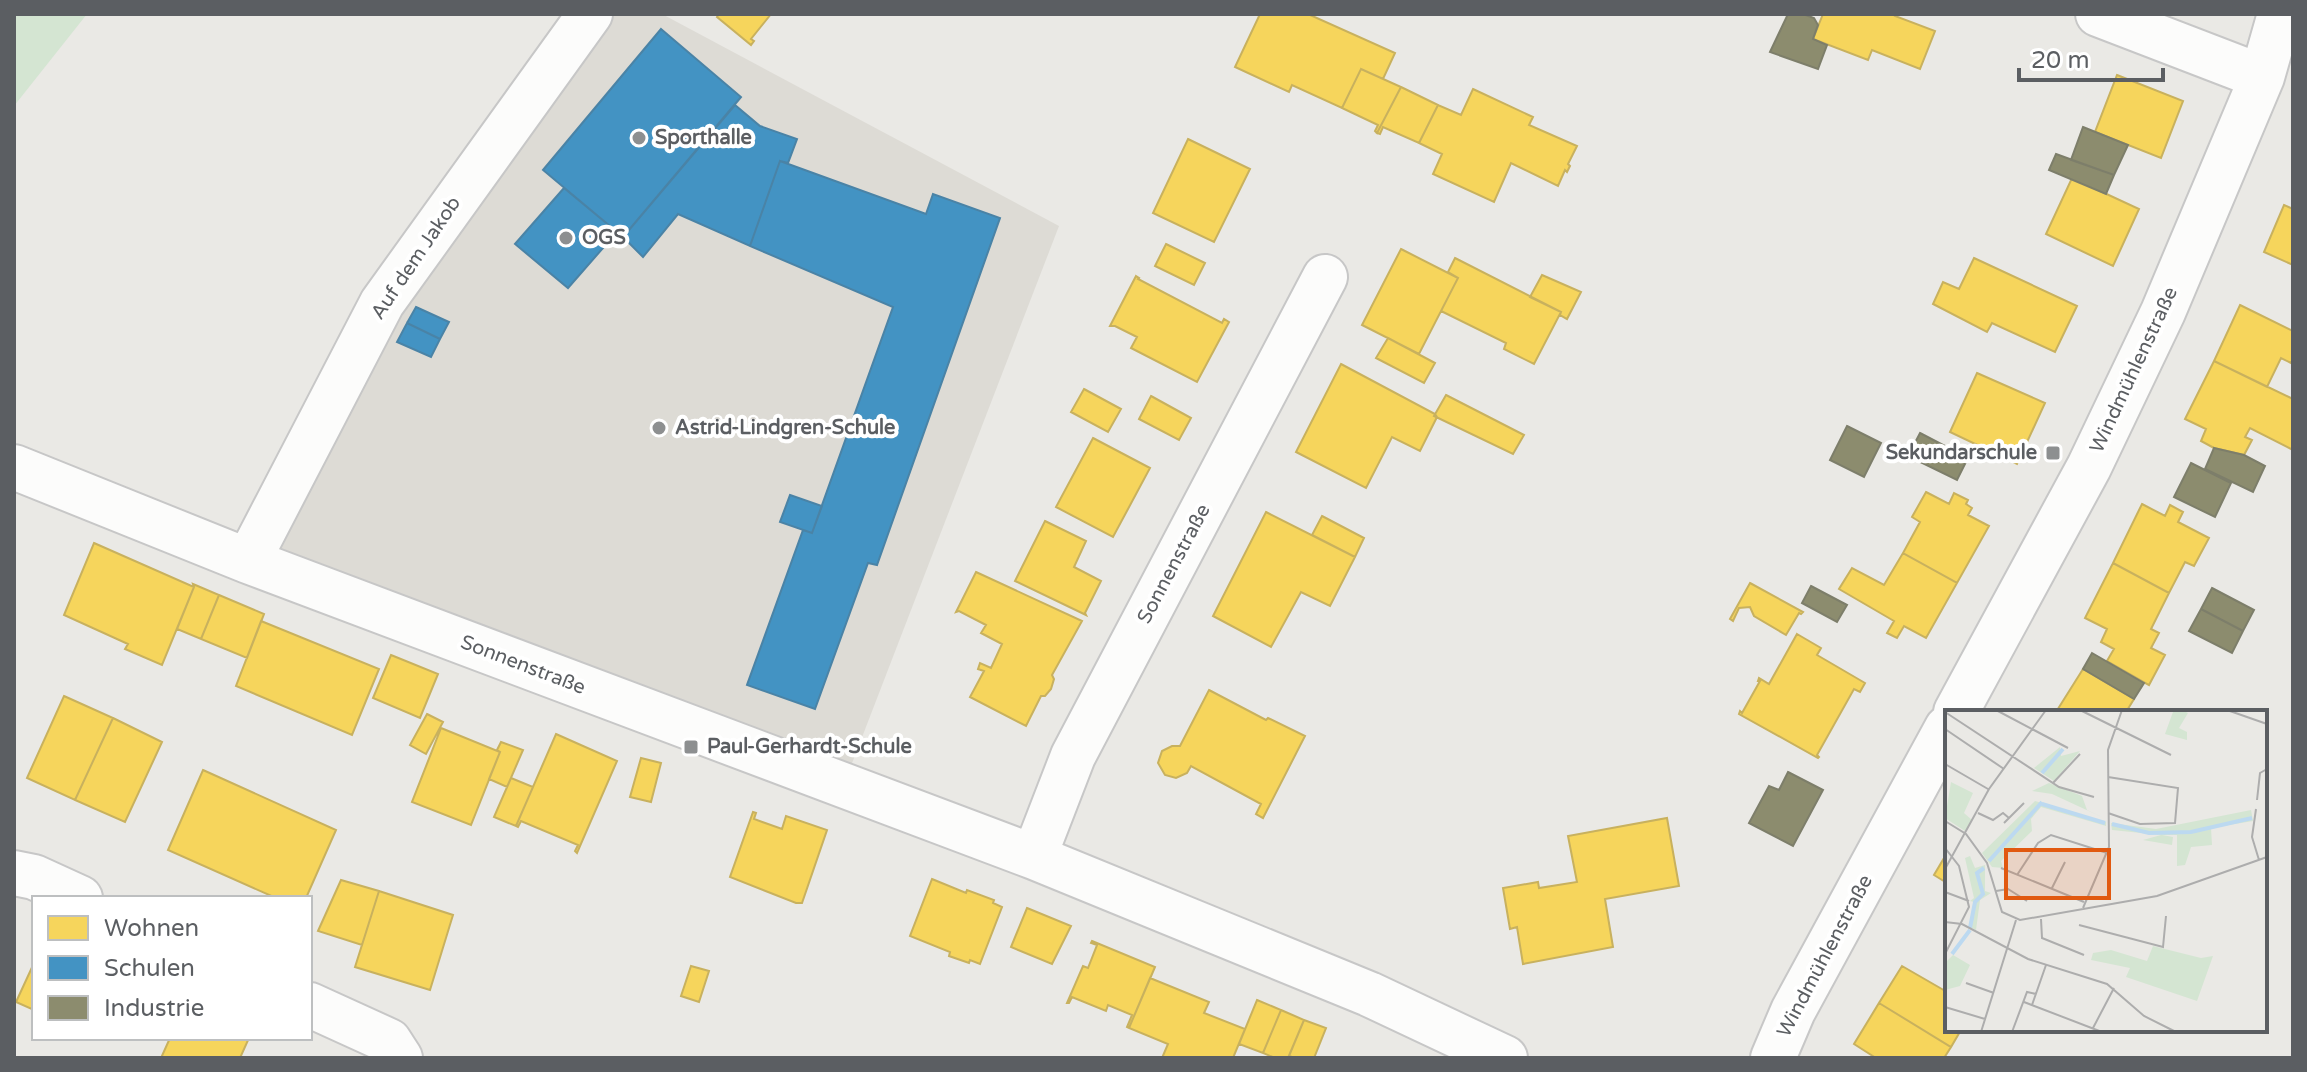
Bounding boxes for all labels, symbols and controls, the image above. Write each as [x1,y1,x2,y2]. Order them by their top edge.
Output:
scale bar [2019,32,2163,82]
text: 20 m [2031,46,2089,75]
place label: Sporthalle [655,126,752,150]
marker: Sporthalle [630,129,648,147]
street label: Auf dem Jakob [366,192,466,324]
place label: OGS [582,226,626,250]
marker: OGS [557,229,575,247]
street label: Windmühlenstraße [2085,283,2183,457]
place label: Astrid-Lindgren-Schule [675,416,895,440]
marker: Astrid-Lindgren-Schule [650,419,668,437]
place label: Sekundarschule [1886,441,2037,465]
marker: Sekundarschule [2044,444,2062,462]
street label: Sonnenstraße [1132,500,1216,628]
street label: Sonnenstraße [457,630,589,700]
inset map [1945,710,2267,1032]
place label: Paul-Gerhardt-Schule [707,735,912,759]
marker: Paul-Gerhardt-Schule [682,738,700,756]
street label: Windmühlenstraße [1772,871,1878,1041]
legend [32,896,312,1040]
text: Wohnen [104,914,199,943]
text: Schulen [104,954,195,983]
text: Industrie [104,994,204,1023]

